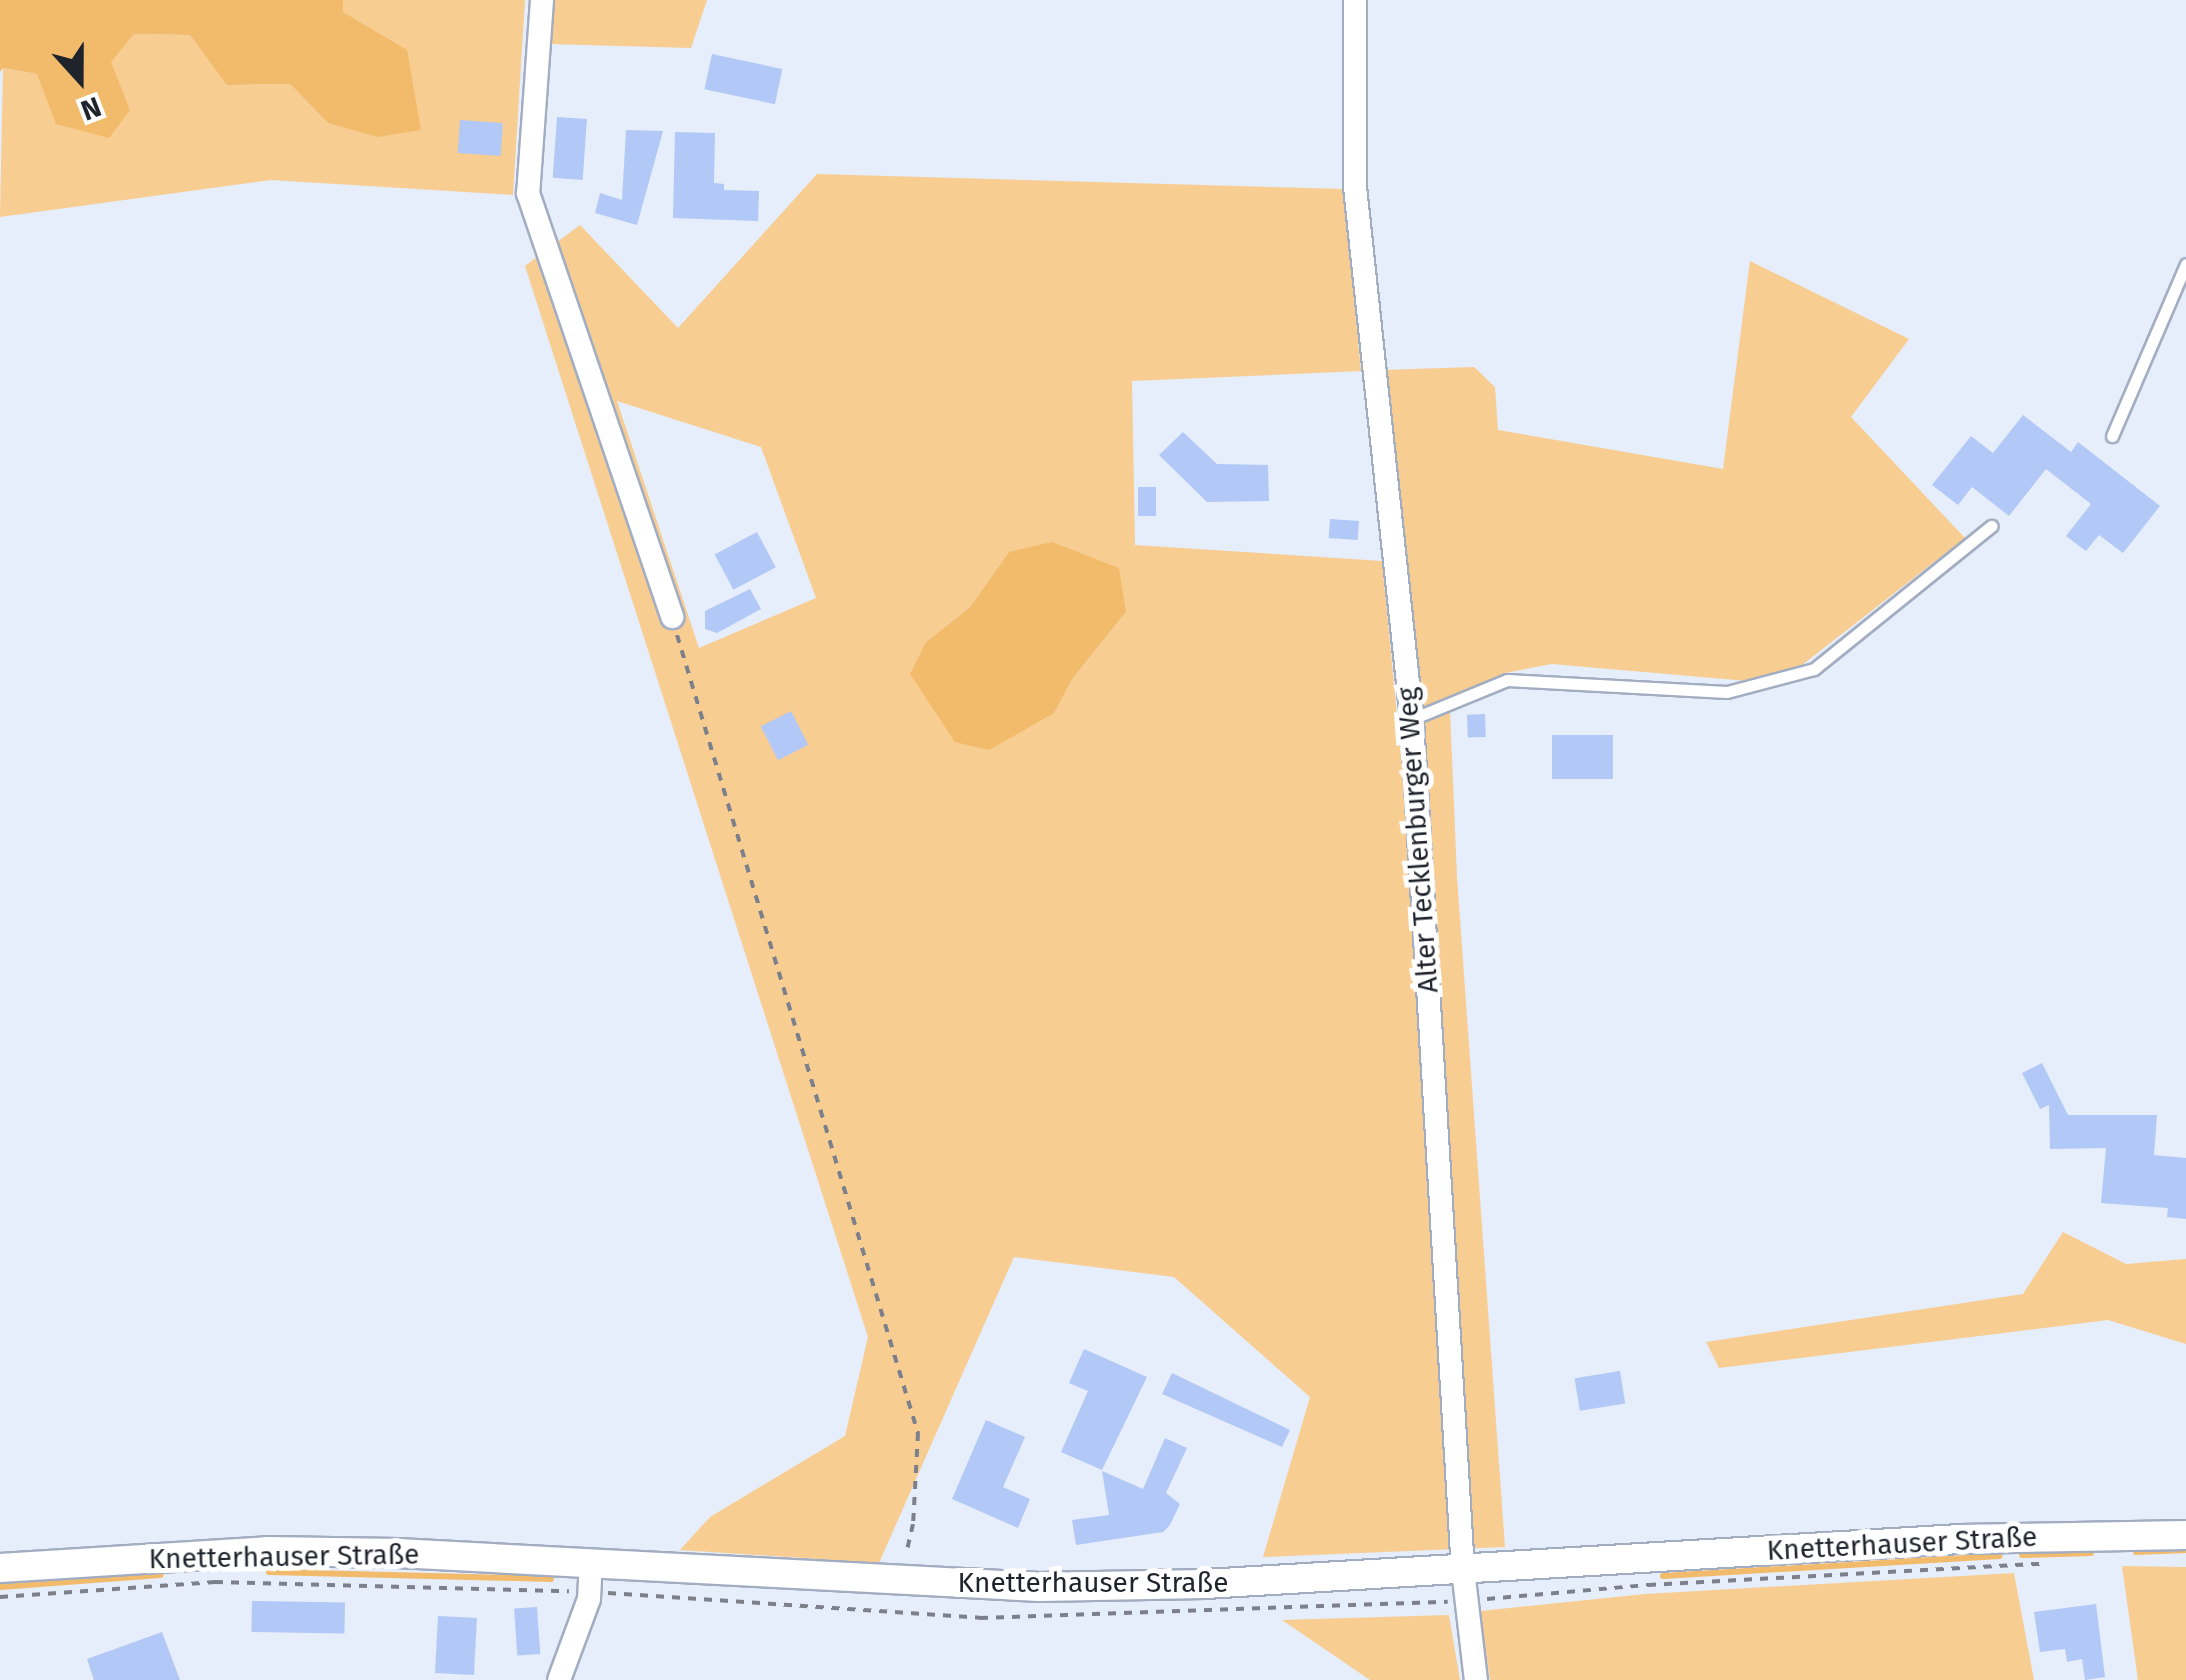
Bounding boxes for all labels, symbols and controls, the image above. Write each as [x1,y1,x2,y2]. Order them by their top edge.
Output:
north arrow [30,30,130,130]
text: N [76,90,106,127]
street label: Alter Tecklenburger Weg [1391,686,1445,994]
street label: Knetterhauser Straße [1766,1520,2038,1568]
street label: Knetterhauser Straße [148,1538,420,1576]
street label: Knetterhauser Straße [958,1566,1228,1600]

